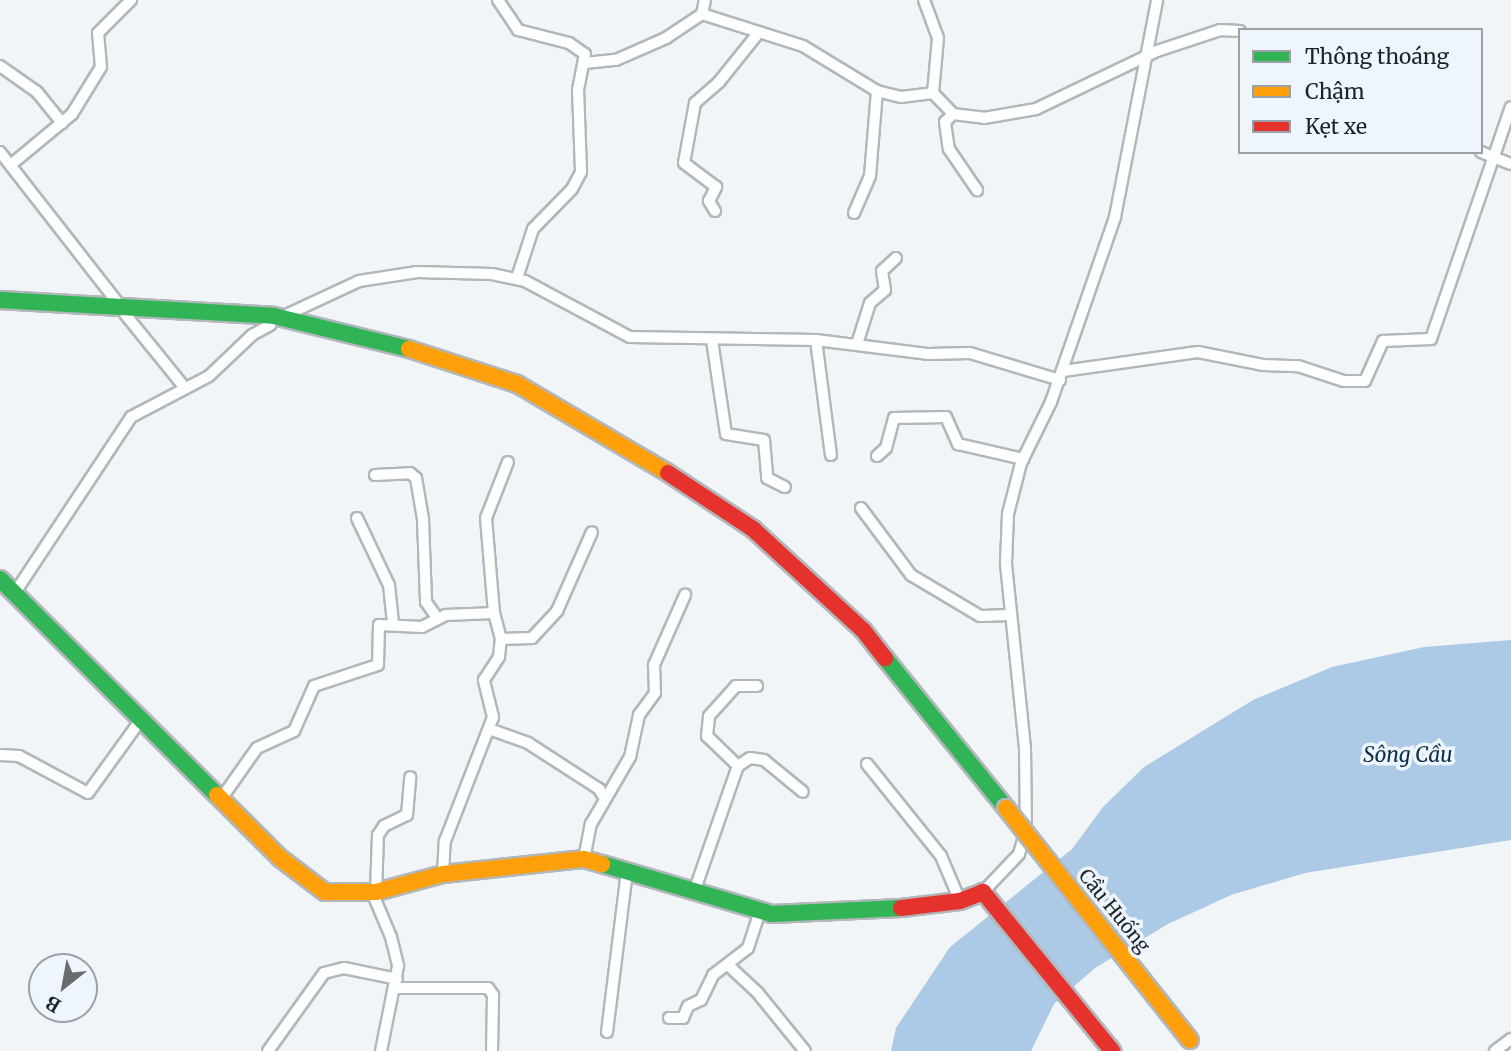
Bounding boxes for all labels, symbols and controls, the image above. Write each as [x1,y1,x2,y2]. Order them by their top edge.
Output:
legend [1238,28,1483,154]
text: Thông thoáng [1305,43,1449,70]
text: Chậm [1305,78,1365,105]
text: Kẹt xe [1305,113,1367,140]
water label: Sông Cầu [1363,742,1453,768]
street label: Cầu Huống [1073,865,1155,957]
north arrow [28,953,98,1023]
text: B [41,991,65,1018]

